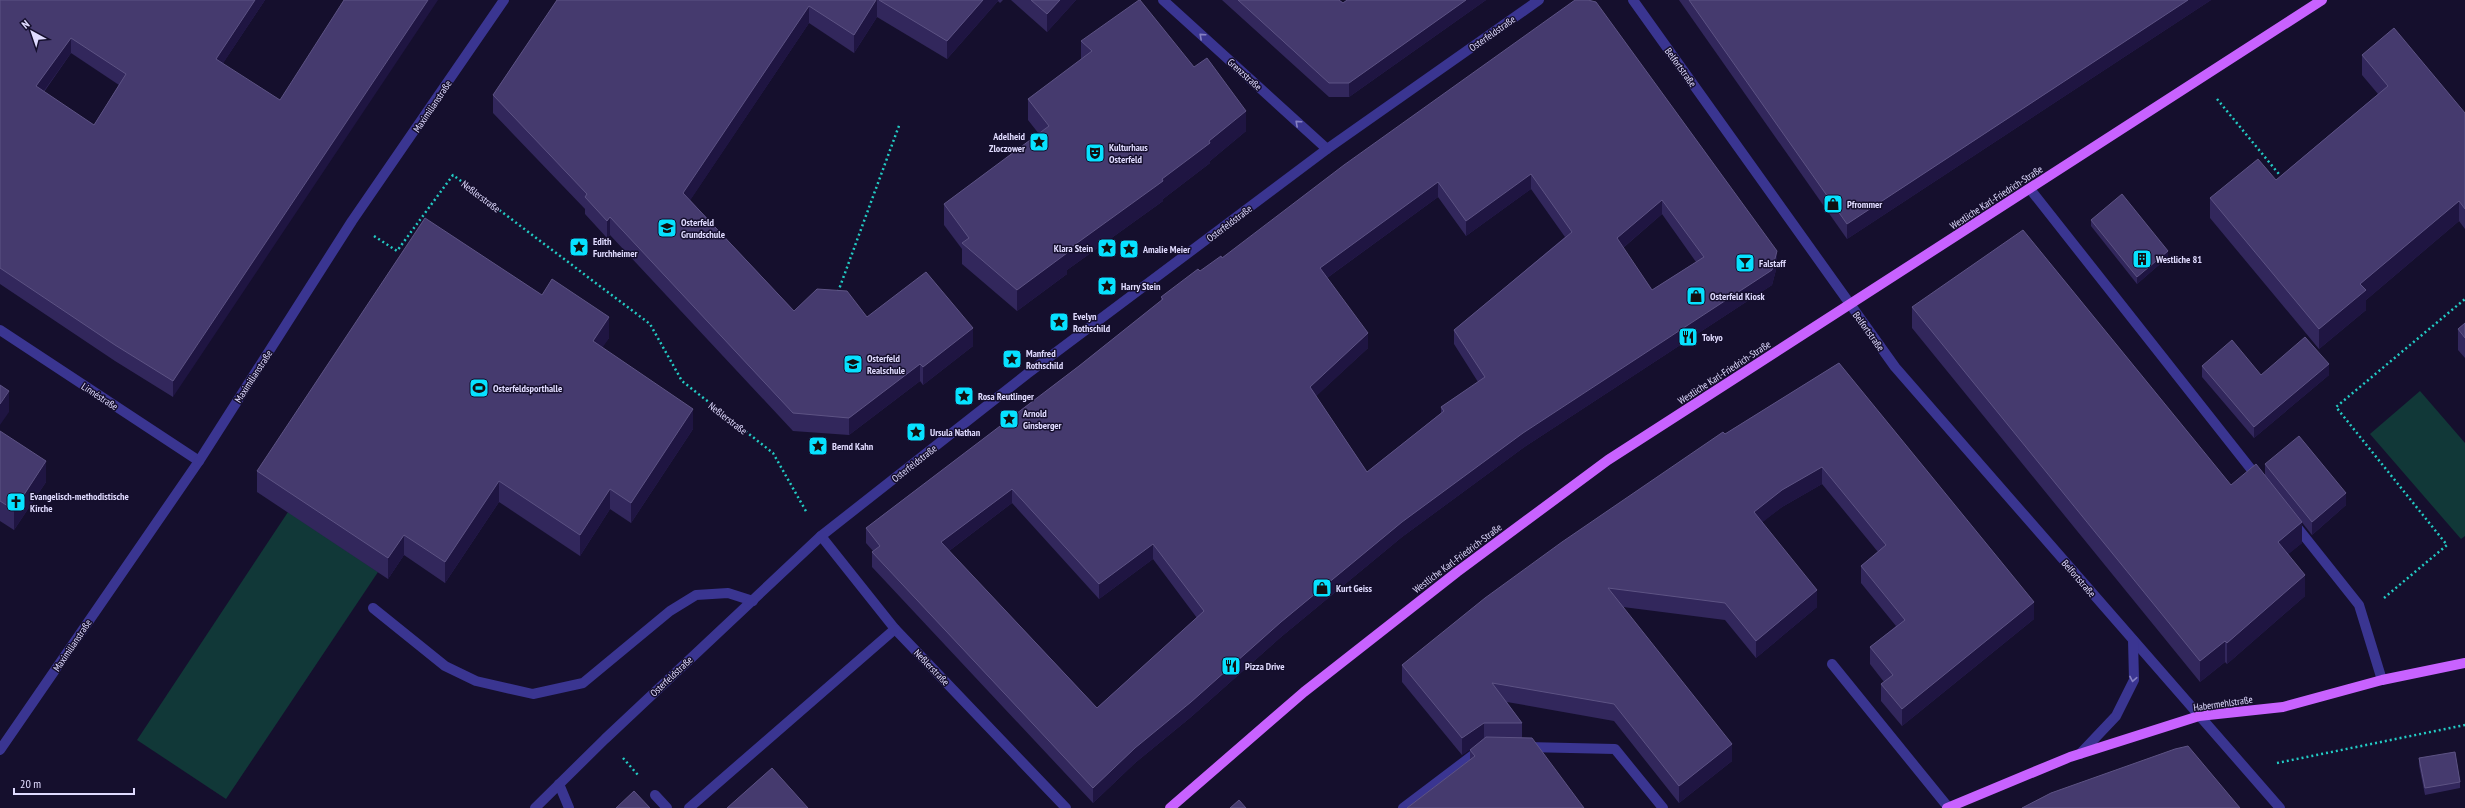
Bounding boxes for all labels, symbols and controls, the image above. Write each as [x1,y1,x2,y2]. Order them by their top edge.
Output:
north arrow [12,12,52,52]
street label: Osterfeldstraße [1467,13,1518,54]
text: N [19,17,32,32]
one-way arrow [1199,33,1207,40]
street label: Belfortstraße [1662,45,1699,90]
street label: Grenzstraße [1225,56,1264,93]
street label: Maximilianstraße [410,78,455,135]
one-way arrow [1296,120,1303,127]
place label: Adelheid Zloczower [989,130,1026,155]
place icon: Adelheid Zloczower [1028,131,1050,153]
place label: Kulturhaus Osterfeld [1109,141,1148,166]
theatre icon: Kulturhaus Osterfeld [1084,142,1106,164]
street label: Westliche Karl-Friedrich-Straße [1947,163,2045,232]
street label: Neßlerstraße [459,178,503,215]
shop icon: Pfrommer [1822,193,1844,215]
place label: Pfrommer [1847,198,1882,211]
street label: Osterfeldstraße [1204,202,1255,245]
place label: Osterfeld Grundschule [681,216,725,241]
school or university icon: Osterfeld Grundschule [656,217,678,239]
place label: Edith Furchheimer [593,235,637,260]
place icon: Edith Furchheimer [568,236,590,258]
place icon: Klara Stein [1096,237,1118,259]
place icon: Amalie Meier [1118,238,1140,260]
place label: Klara Stein [1054,242,1094,255]
place label: Amalie Meier [1142,243,1190,256]
building icon: Westliche 81 [2131,248,2153,270]
bar icon: Falstaff [1734,252,1756,274]
place label: Westliche 81 [2155,253,2202,266]
place label: Falstaff [1759,257,1787,270]
place icon: Harry Stein [1096,275,1118,297]
place label: Harry Stein [1121,280,1161,293]
shop icon: Osterfeld Kiosk [1685,285,1707,307]
place label: Osterfeld Kiosk [1710,290,1765,303]
street label: Belfortstraße [1850,309,1887,354]
place label: Evelyn Rothschild [1073,310,1111,335]
place icon: Evelyn Rothschild [1048,311,1070,333]
restaurant icon: Tokyo [1677,326,1699,348]
place label: Tokyo [1702,331,1723,344]
street label: Westliche Karl-Friedrich-Straße [1675,338,1773,407]
place label: Manfred Rothschild [1026,347,1064,372]
street label: Maximilianstraße [232,348,275,405]
place icon: Manfred Rothschild [1001,348,1023,370]
place label: Osterfeld Realschule [867,352,905,377]
school or university icon: Osterfeld Realschule [842,353,864,375]
sports icon: Osterfeldsporthalle [468,377,490,399]
street label: Linnéstraße [79,380,121,413]
place label: Osterfeldsporthalle [493,382,562,395]
place icon: Rosa Reutlinger [953,385,975,407]
place label: Rosa Reutlinger [978,390,1034,403]
street label: Neßlerstraße [706,399,750,438]
place label: Arnold Ginsberger [1022,407,1062,432]
place icon: Arnold Ginsberger [998,408,1020,430]
place icon: Ursula Nathan [905,421,927,443]
place label: Ursula Nathan [930,426,981,439]
place icon: Bernd Kahn [807,435,829,457]
place label: Bernd Kahn [832,440,874,453]
street label: Osterfeldstraße [889,442,939,485]
place label: Evangelisch-methodistische Kirche [30,490,129,515]
church icon: Evangelisch-methodistische Kirche [5,491,27,513]
street label: Westliche Karl-Friedrich-Straße [1410,521,1504,596]
street label: Belfortstraße [2059,557,2098,600]
shop icon: Kurt Geiss [1311,577,1333,599]
place label: Kurt Geiss [1336,582,1373,595]
street label: Maximilianstraße [50,617,95,674]
street label: Neßlerstraße [911,646,952,688]
street label: Osterfeldstraße [647,653,695,699]
restaurant icon: Pizza Drive [1220,655,1242,677]
place label: Pizza Drive [1245,660,1285,673]
one-way arrow [2129,675,2137,682]
street label: Habermehlstraße [2193,693,2254,714]
scale bar [14,770,134,796]
text: 20 m [20,776,41,791]

